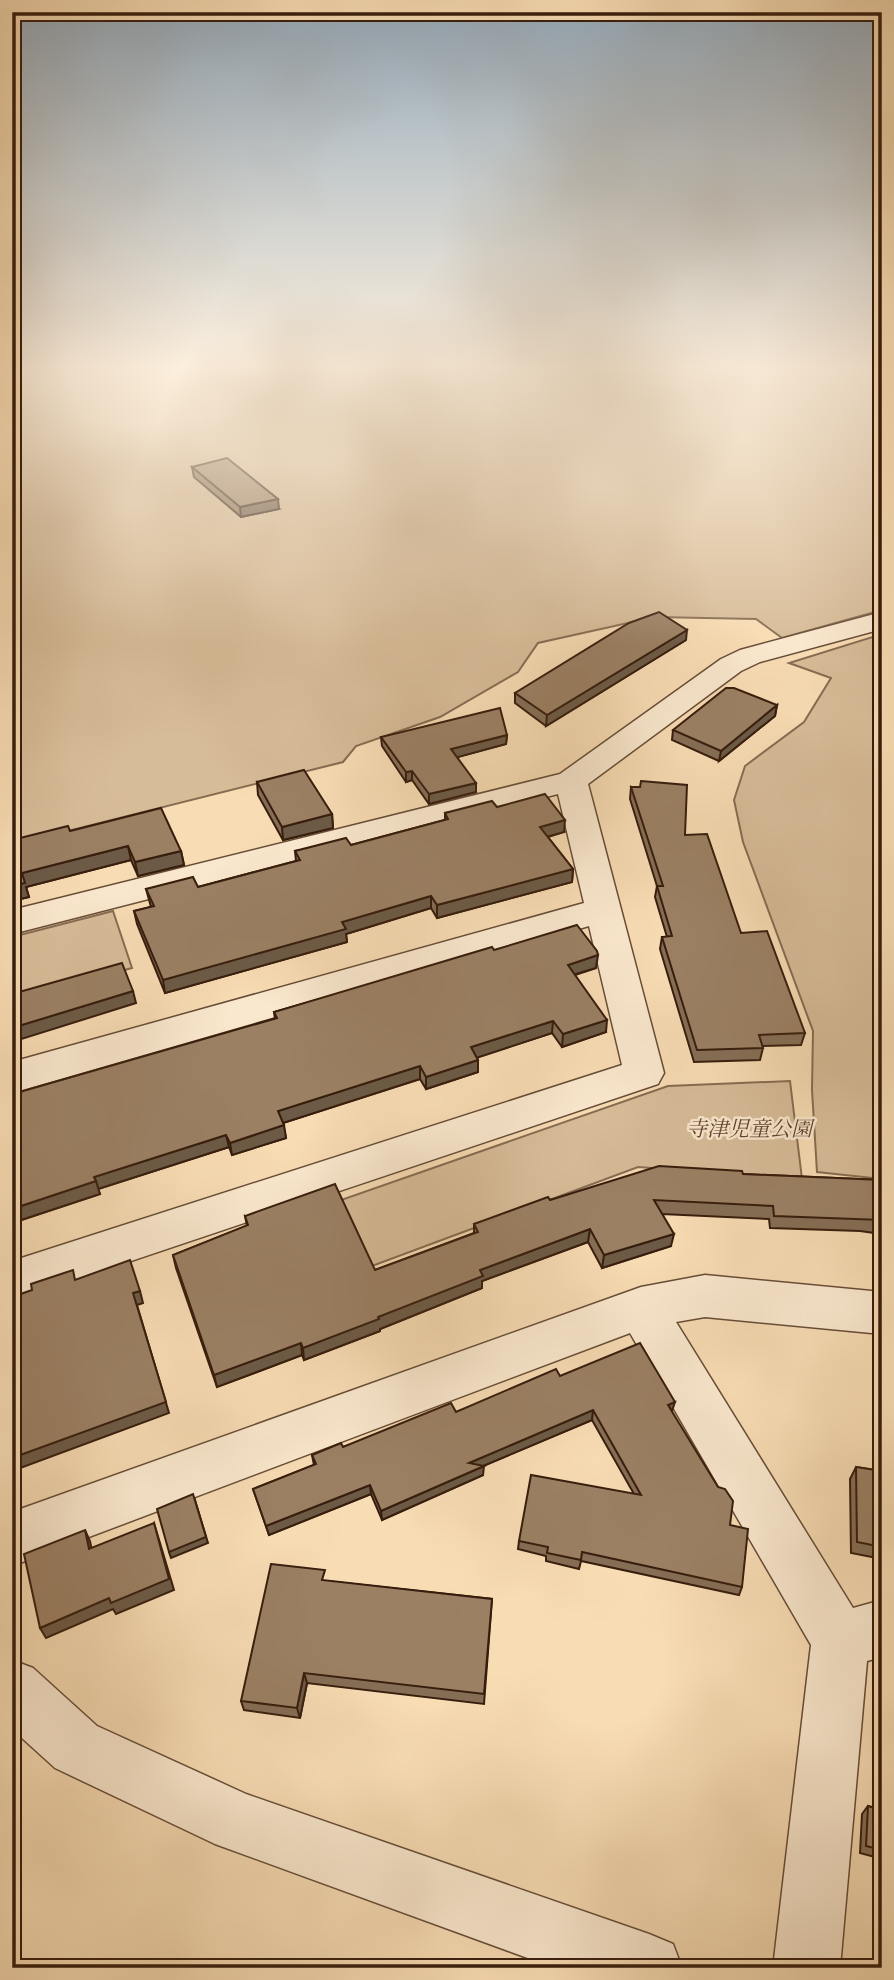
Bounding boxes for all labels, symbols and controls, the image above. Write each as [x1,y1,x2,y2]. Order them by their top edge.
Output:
park label: 寺津児童公園 [686,1115,815,1143]

